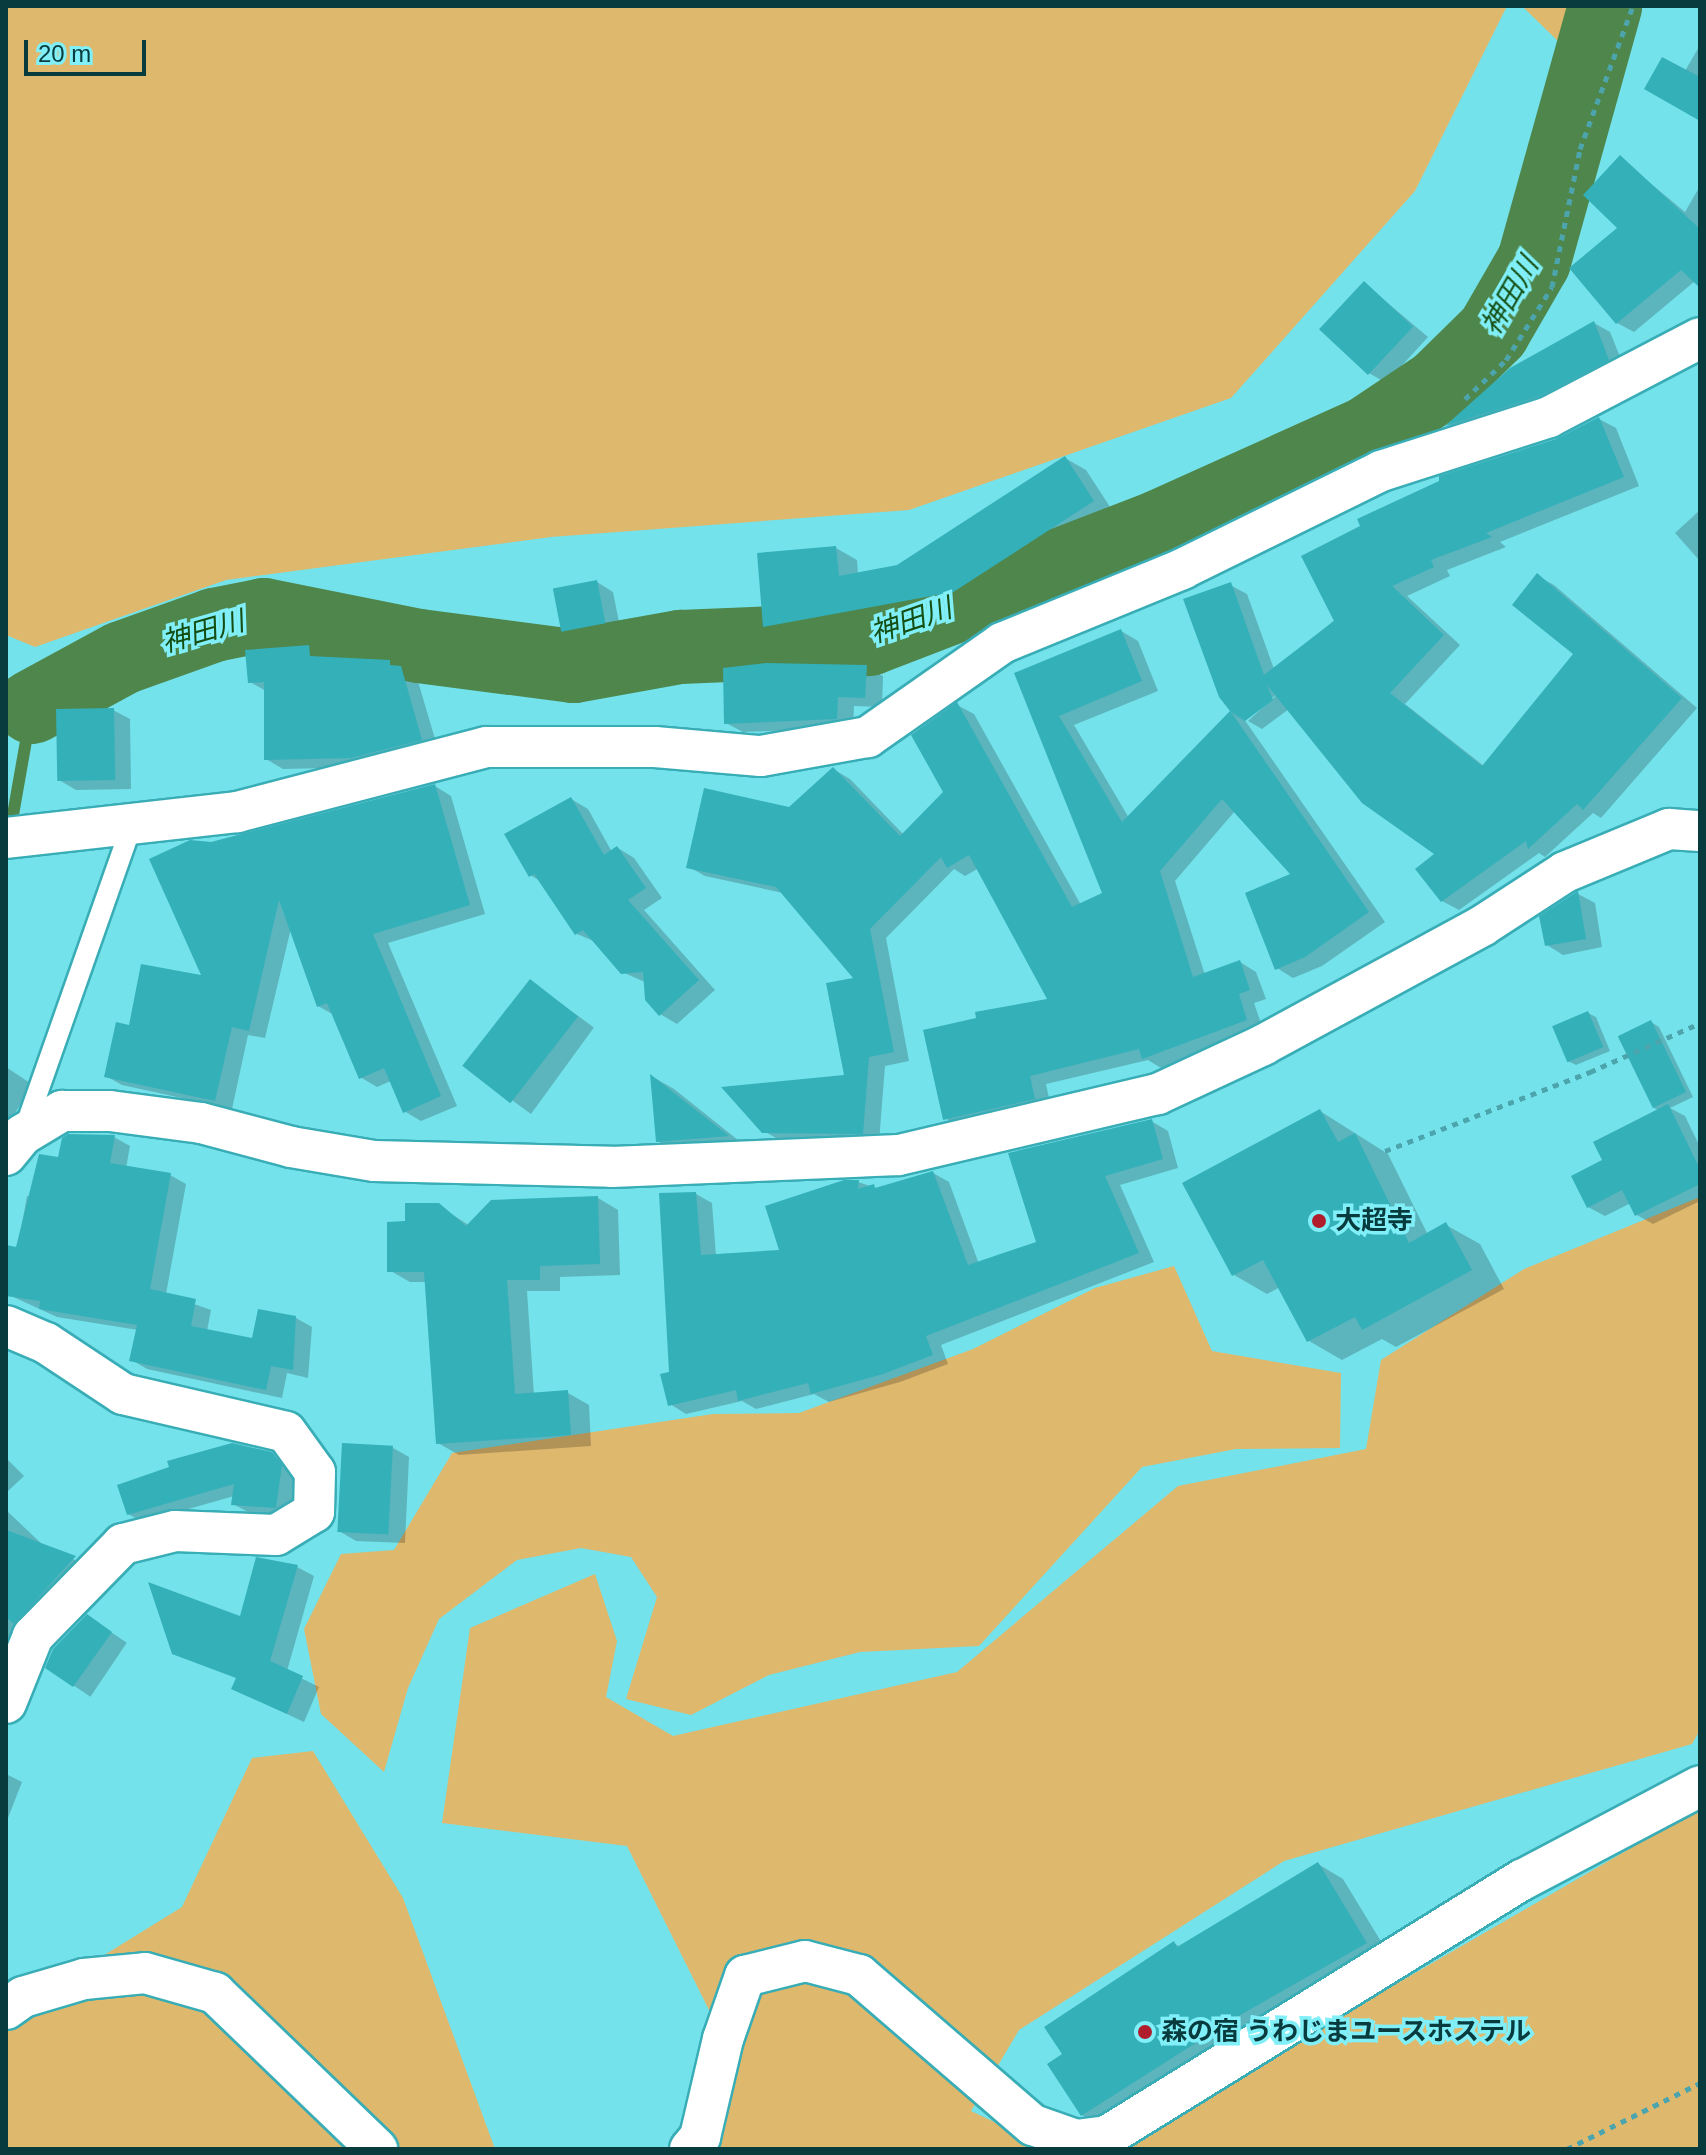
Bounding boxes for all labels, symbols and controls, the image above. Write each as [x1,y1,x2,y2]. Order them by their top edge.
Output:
scale bar [28,24,150,74]
text: 20 m [38,40,91,67]
water label: 神田川 [1474,251,1546,341]
water label: 神田川 [866,591,956,651]
water label: 神田川 [158,604,248,660]
place label: 大超寺 [1335,1205,1413,1237]
marker: 大超寺 [1310,1212,1328,1230]
place label: 森の宿 うわじまユースホステル [1161,2016,1532,2048]
marker: 森の宿 うわじまユースホステル [1136,2023,1154,2041]

